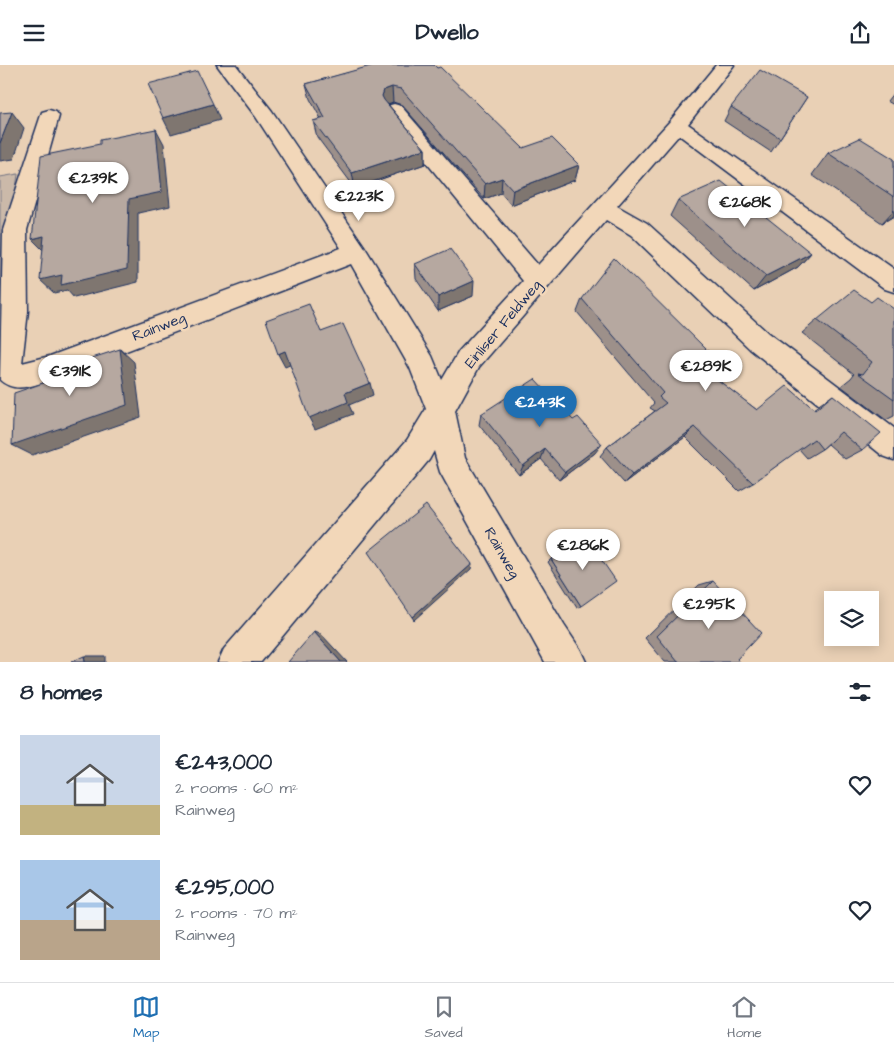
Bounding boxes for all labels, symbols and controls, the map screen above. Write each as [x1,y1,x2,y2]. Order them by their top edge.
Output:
text: Dwello [415,17,479,48]
icon: menu [20,19,48,47]
icon: share [846,19,874,47]
pin: €239K [58,161,128,204]
text: €239K [69,167,117,189]
pin: €223K [324,179,394,222]
text: €223K [335,185,383,207]
pin: €268K [710,185,780,228]
text: €268K [719,191,771,213]
street label: Einliser Feldweg [460,275,547,373]
street label: Rainweg [129,307,190,348]
pin: €289K [671,349,741,392]
pin: €391K [35,355,105,397]
text: €289K [680,355,732,377]
text: €391K [49,360,91,382]
pin: €243K [505,385,575,428]
text: €243K [515,391,565,413]
street label: Rainweg [478,523,525,583]
pin: €286K [548,529,618,571]
text: €286K [557,534,609,556]
pin: €295K [674,587,744,630]
map controls [824,591,879,646]
button: layers [824,591,879,646]
text: €295K [683,593,735,615]
text: 8 homes [20,678,102,707]
icon: filters [846,678,874,706]
text: €243,000 [175,748,272,777]
icon: home [60,755,120,815]
icon: heart [846,771,874,799]
text: 2 rooms · 60 m² [175,777,298,799]
text: Rainweg [175,799,235,821]
text: €295,000 [175,873,274,902]
icon: home [60,880,120,940]
icon: heart [846,896,874,924]
text: 2 rooms · 70 m² [175,902,298,924]
text: Rainweg [175,924,235,946]
tab: Map [132,993,160,1043]
tab: Saved [425,993,463,1043]
tab: Home [727,993,762,1043]

